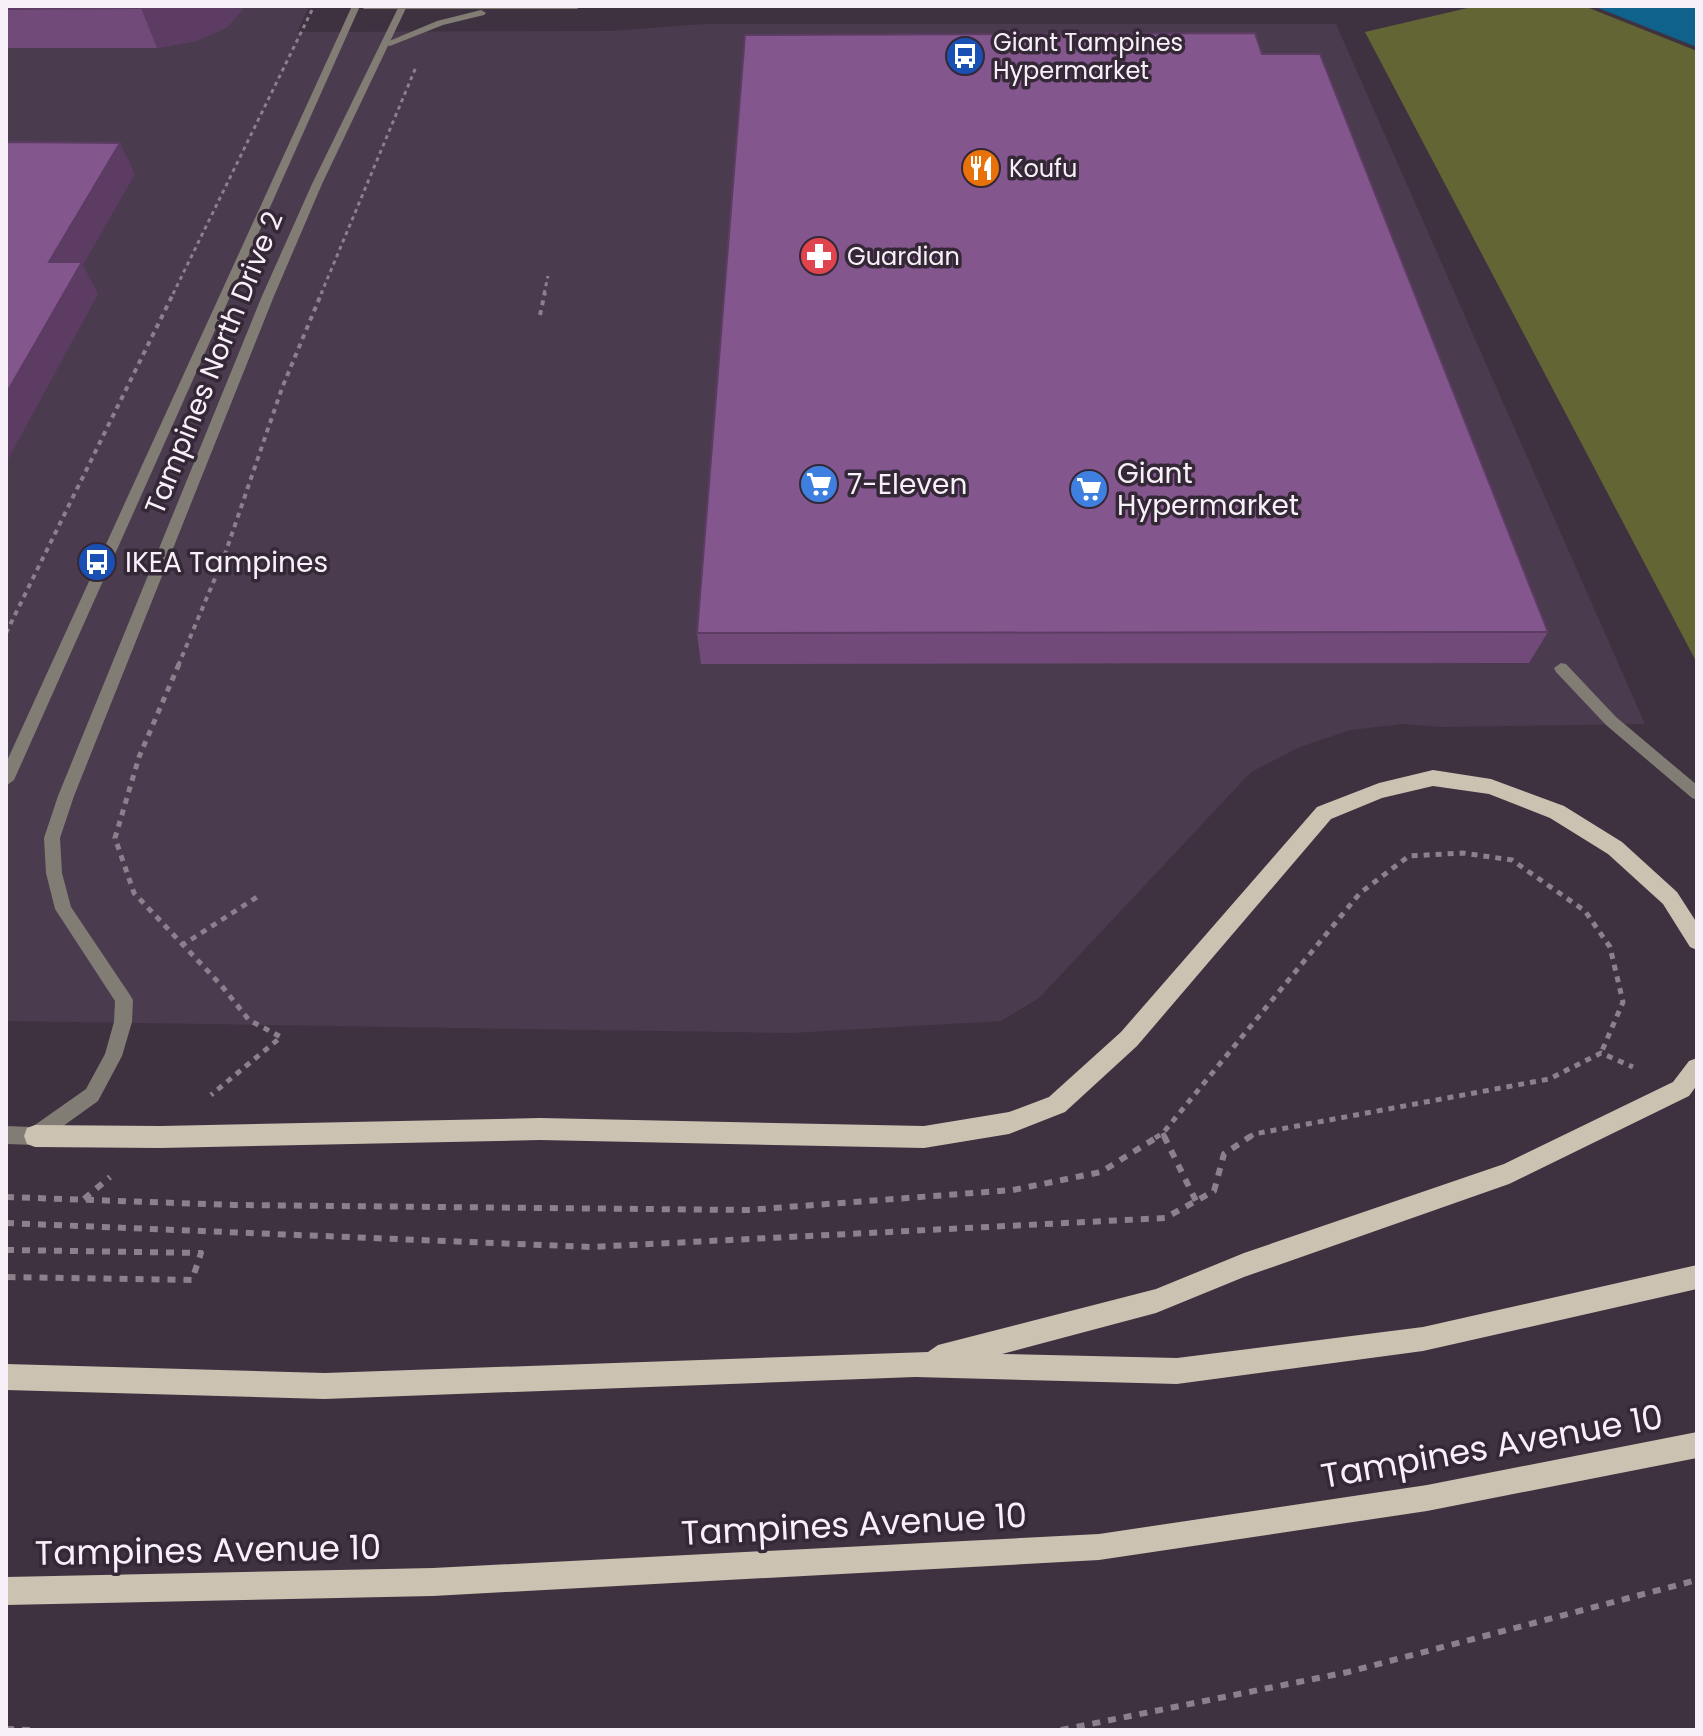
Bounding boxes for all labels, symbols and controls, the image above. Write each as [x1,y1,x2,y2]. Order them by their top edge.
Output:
place label: Giant Tampines Hypermarket [993,26,1183,87]
bus stop icon: Giant Tampines Hypermarket [944,35,986,77]
restaurant icon: Koufu [960,147,1002,189]
place label: Koufu [1009,152,1077,185]
street label: Tampines North Drive 2 [135,206,293,520]
pharmacy icon: Guardian [798,235,840,277]
place label: Guardian [847,240,960,273]
place label: Giant Hypermarket [1117,454,1299,525]
supermarket icon: 7-Eleven [798,463,840,505]
place label: 7-Eleven [847,465,967,504]
supermarket icon: Giant Hypermarket [1068,468,1110,510]
bus stop icon: IKEA Tampines [76,541,118,583]
place label: IKEA Tampines [125,543,328,582]
street label: Tampines Avenue 10 [1317,1392,1667,1500]
street label: Tampines Avenue 10 [680,1491,1028,1557]
street label: Tampines Avenue 10 [34,1523,382,1577]

